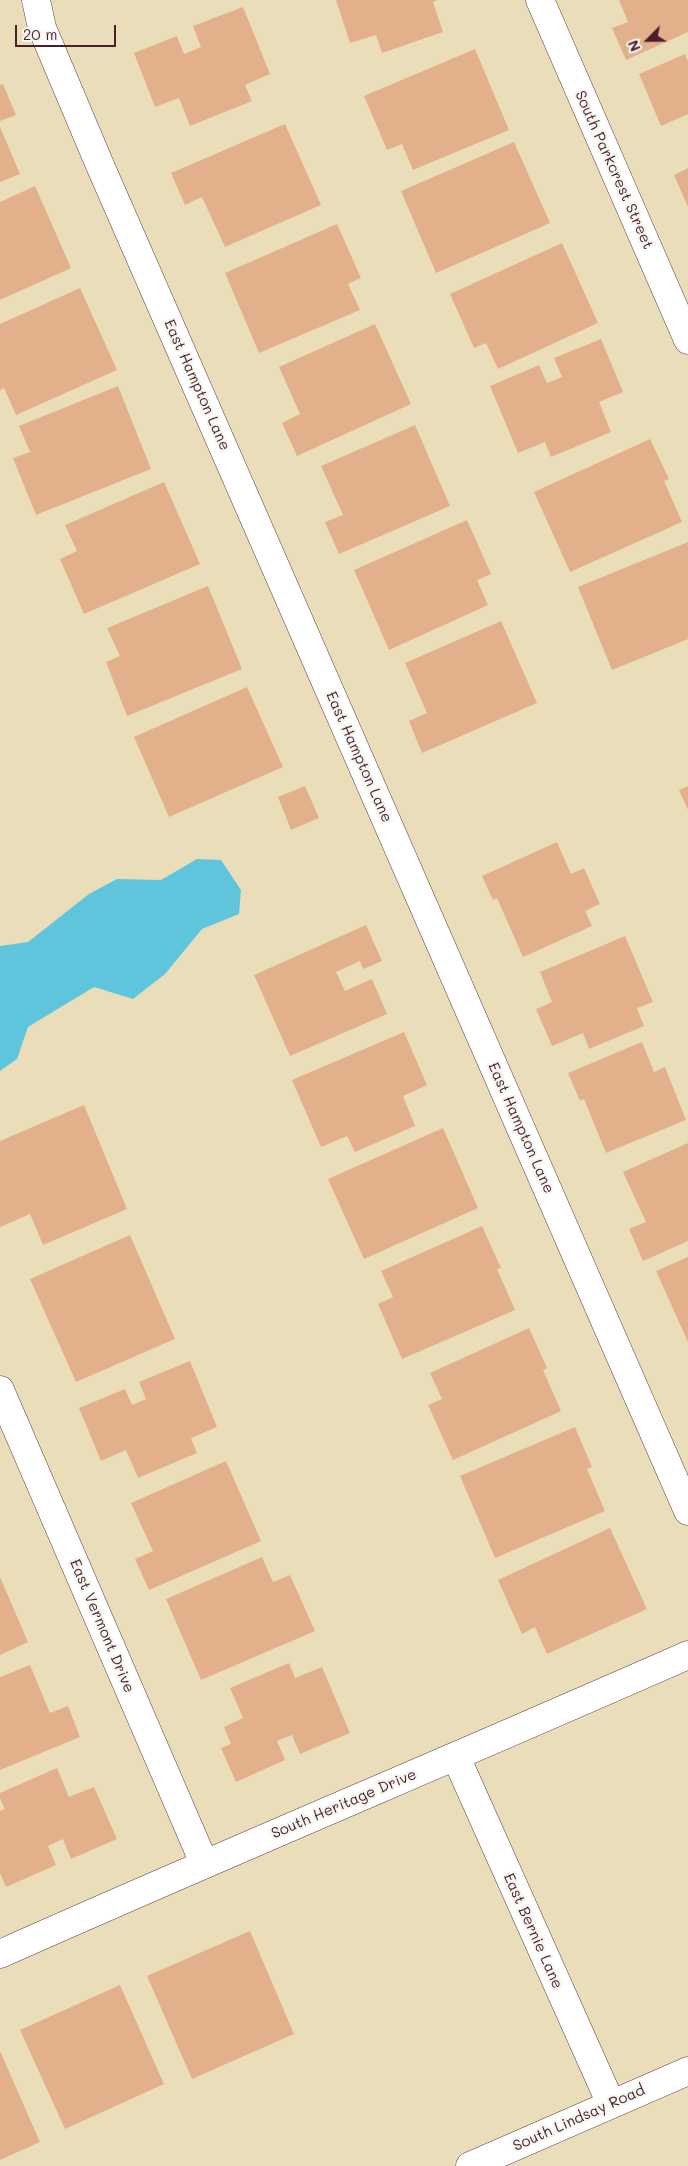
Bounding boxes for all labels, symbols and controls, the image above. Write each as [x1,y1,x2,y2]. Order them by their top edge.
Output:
scale bar [18,15,119,47]
north arrow [623,15,673,65]
text: 20 m [23,24,57,44]
text: N [623,37,645,55]
street label: South Parkcrest Street [571,88,657,252]
street label: East Hampton Lane [160,317,234,453]
street label: East Hampton Lane [322,689,396,825]
street label: East Hampton Lane [484,1060,558,1196]
street label: East Vermont Drive [66,1557,138,1695]
street label: South Heritage Drive [269,1765,419,1843]
street label: East Bernie Lane [499,1870,567,1992]
street label: South Lindsay Road [510,2081,648,2155]

